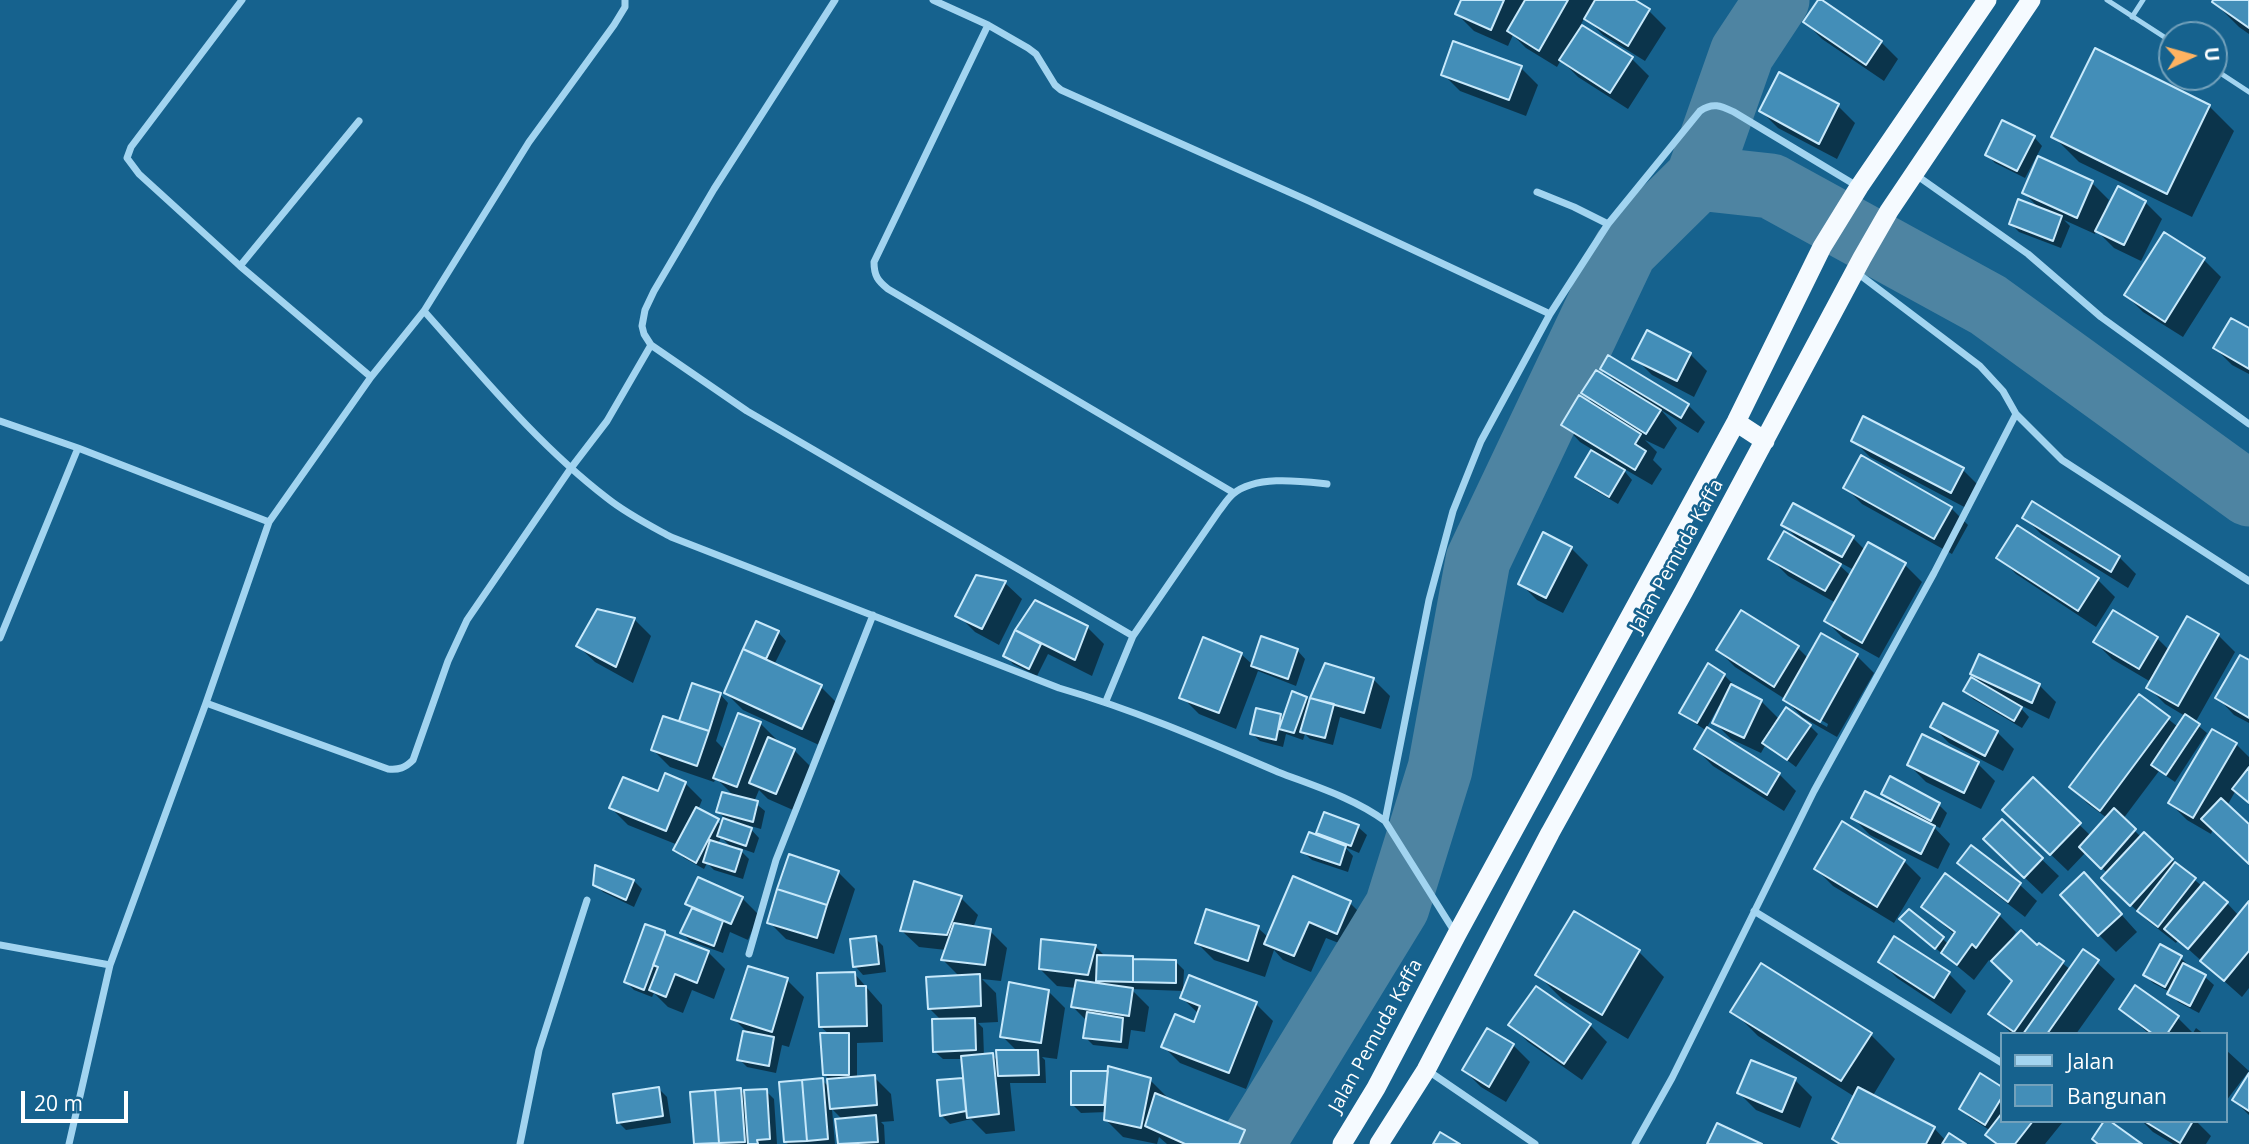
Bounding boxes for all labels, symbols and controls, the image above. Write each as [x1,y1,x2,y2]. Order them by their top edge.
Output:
north arrow [2158,21,2228,91]
text: U [2198,46,2226,63]
street label: Jalan Pemuda Kaffa [1625,475,1729,637]
street label: Jalan Pemuda Kaffa [1324,955,1428,1117]
legend [2000,1032,2228,1123]
text: Jalan [2067,1047,2114,1075]
scale bar [24,1078,131,1122]
text: Bangunan [2067,1082,2167,1110]
text: 20 m [34,1089,83,1117]

